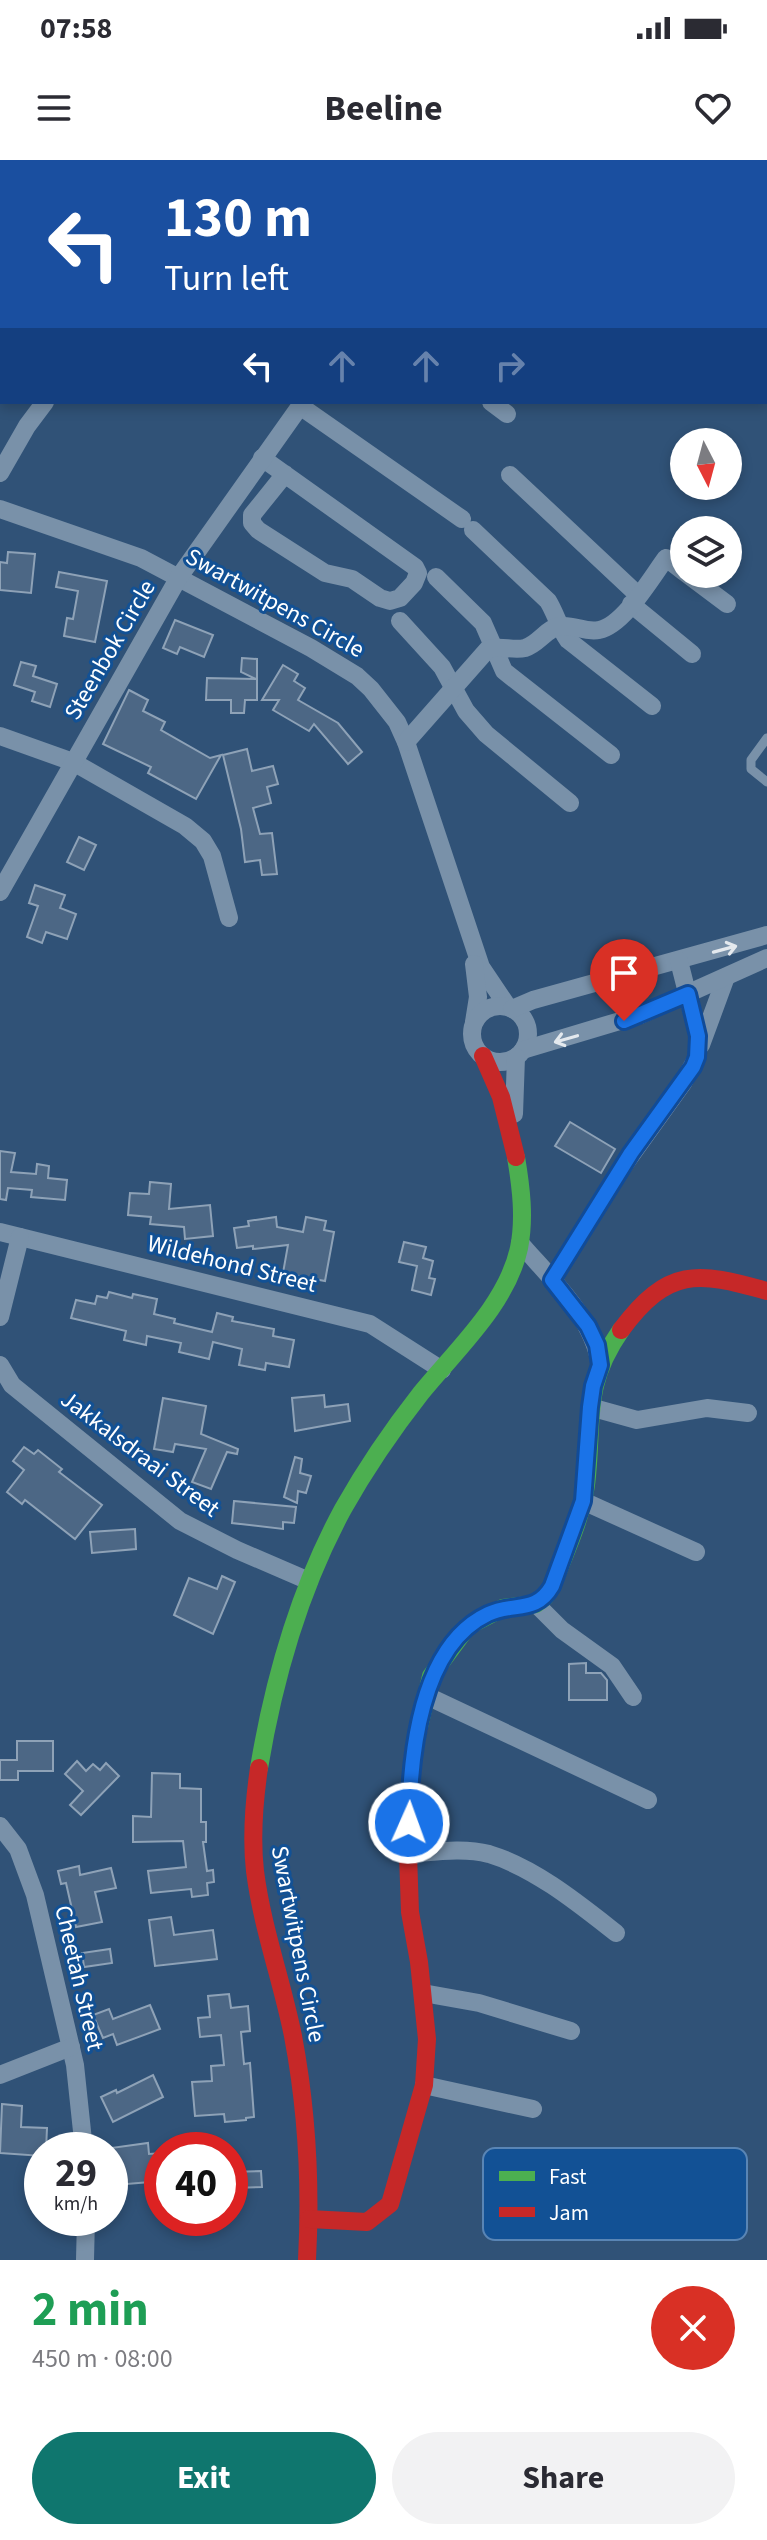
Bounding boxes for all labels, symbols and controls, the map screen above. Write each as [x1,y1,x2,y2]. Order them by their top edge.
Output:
text: 07:58 [40,7,112,50]
text: Beeline [324,83,443,134]
icon: menu [32,86,76,130]
icon: heart [691,86,735,130]
text: 130 m [164,179,312,258]
icon: left [32,192,136,296]
text: Turn left [164,253,289,304]
icon: left [236,344,280,388]
icon: ahead [320,344,364,388]
icon: ahead [404,344,448,388]
icon: right [488,344,532,388]
north arrow [670,428,742,500]
map controls [670,428,742,588]
button: layers [670,516,742,588]
street label: Swartwitpens Circle [179,539,371,667]
street label: Steenbok Circle [56,573,164,727]
pin [590,939,658,1021]
one-way arrow [711,940,737,955]
icon: arrive [602,951,646,995]
one-way arrow [553,1032,579,1047]
street label: Wildehond Street [144,1226,320,1302]
street label: Jakkalsdraai Street [53,1382,227,1526]
position arrow [367,1781,451,1865]
street label: Swartwitpens Circle [262,1843,334,2045]
street label: Cheetah Street [45,1902,113,2054]
speed limit sign: 40 [144,2132,248,2236]
text: 29 [55,2145,97,2202]
legend [483,2148,747,2240]
text: Fast [549,2161,587,2193]
text: km/h [54,2190,98,2218]
text: Jam [549,2197,589,2229]
text: 2 min [32,2276,149,2344]
button: close [651,2286,735,2370]
text: 450 m · 08:00 [32,2340,173,2377]
button: Exit [32,2432,376,2524]
button: Share [392,2432,735,2524]

